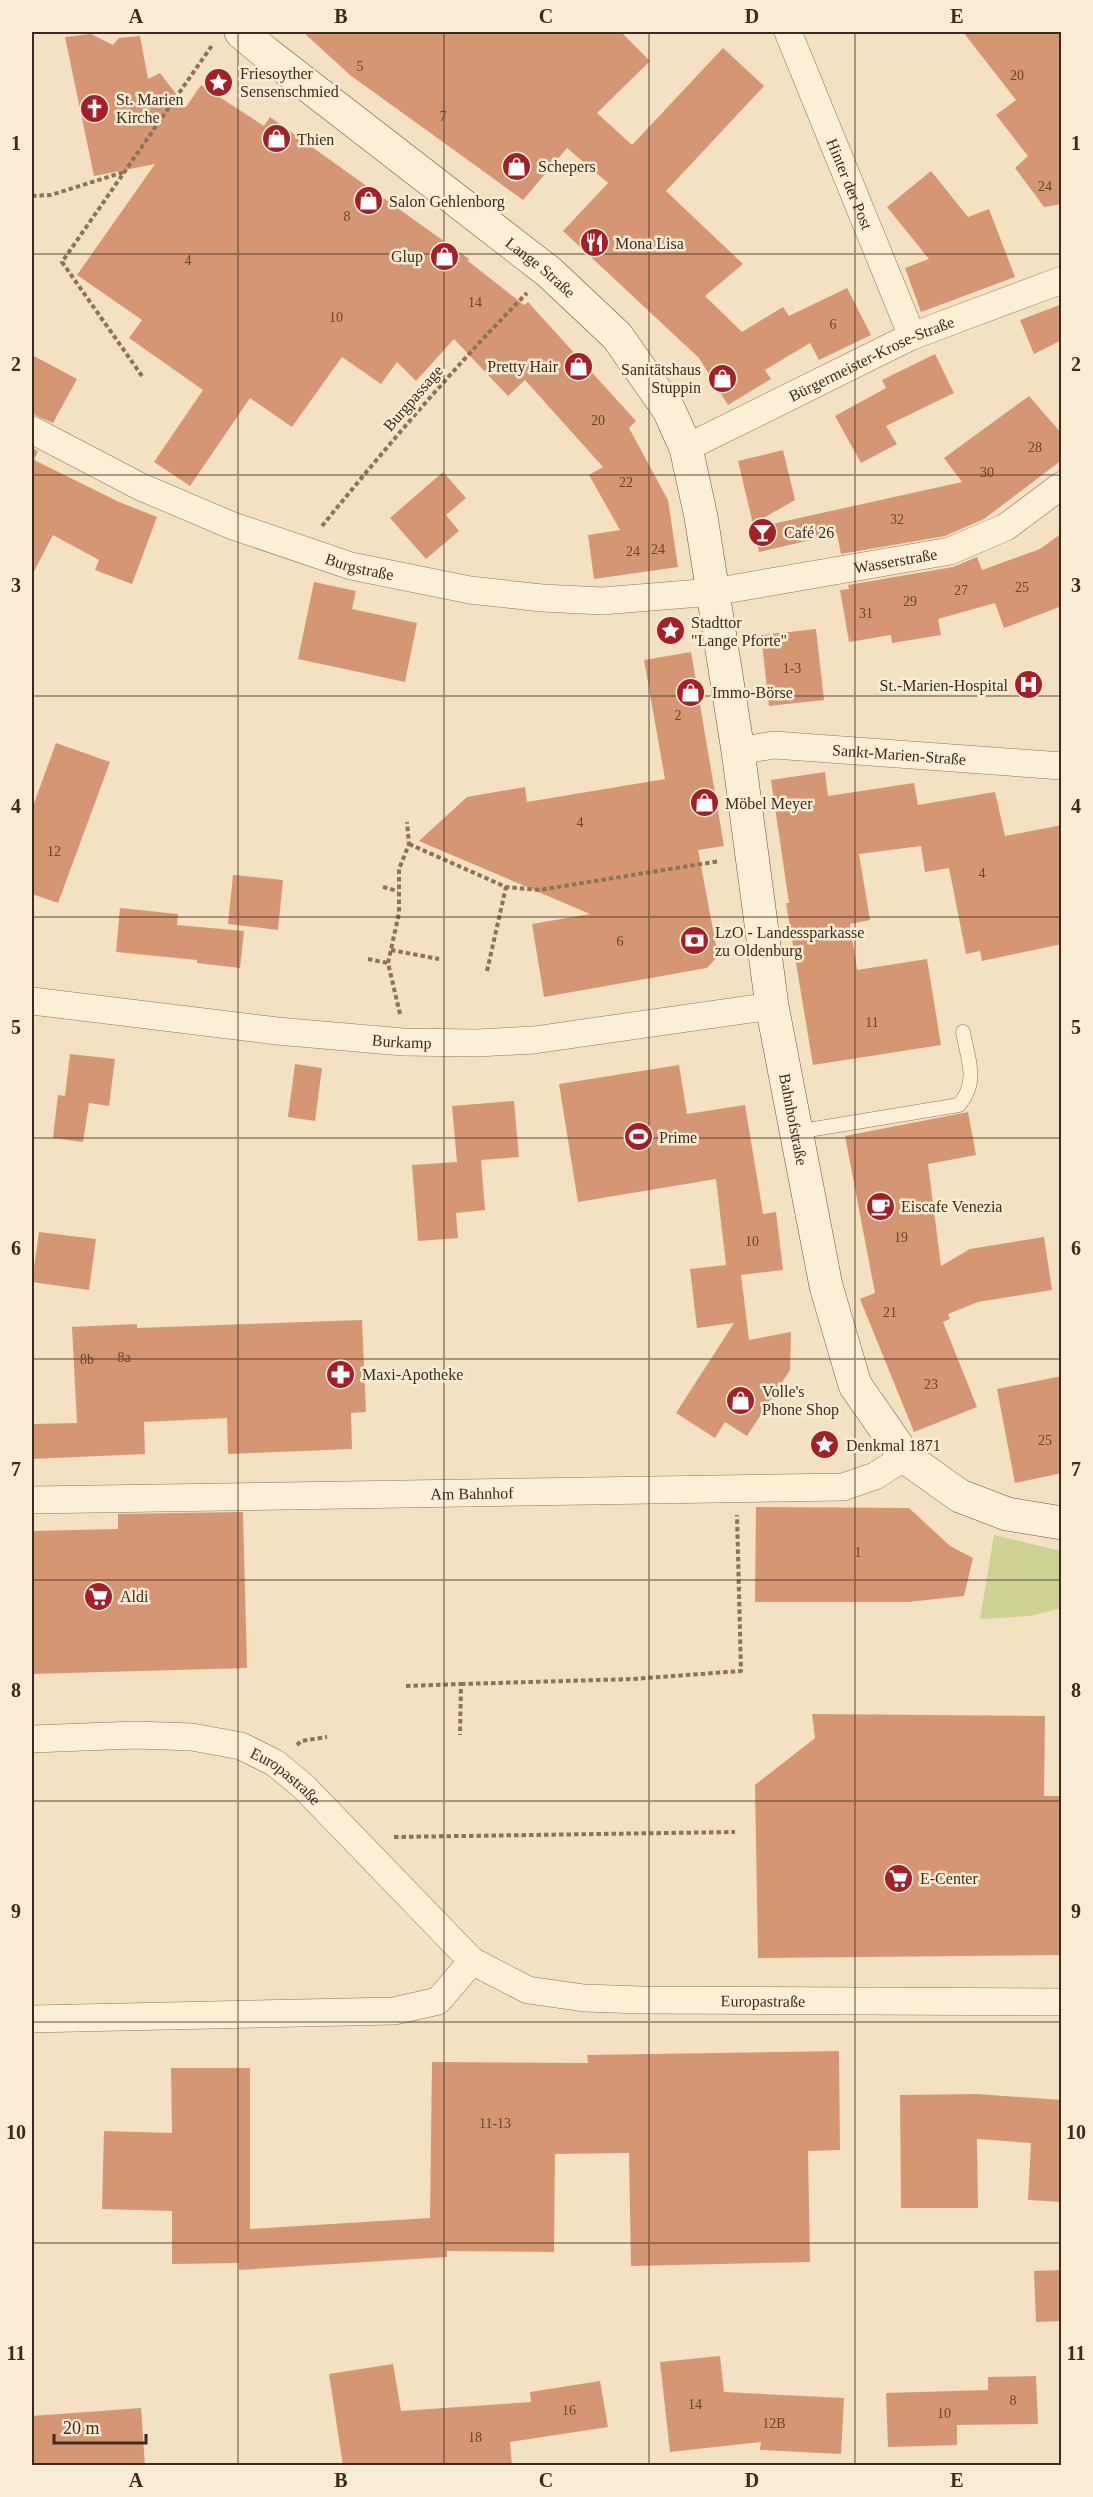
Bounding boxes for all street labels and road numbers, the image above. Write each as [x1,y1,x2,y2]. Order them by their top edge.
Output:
street label: Hinter der Post [824,136,876,232]
street label: Lange Straße [503,233,579,301]
street label: Bürgermeister-Krose-Straße [786,313,956,404]
street label: Burgpassage [380,362,447,435]
street label: Wasserstraße [853,545,938,576]
street label: Burgstraße [323,549,395,583]
street label: Sankt-Marien-Straße [832,741,967,767]
street label: Burkamp [371,1031,432,1052]
street label: Bahnhofstraße [777,1072,811,1167]
street label: Am Bahnhof [430,1484,514,1502]
street label: Europastraße [248,1744,324,1808]
street label: Europastraße [721,1992,805,2010]

